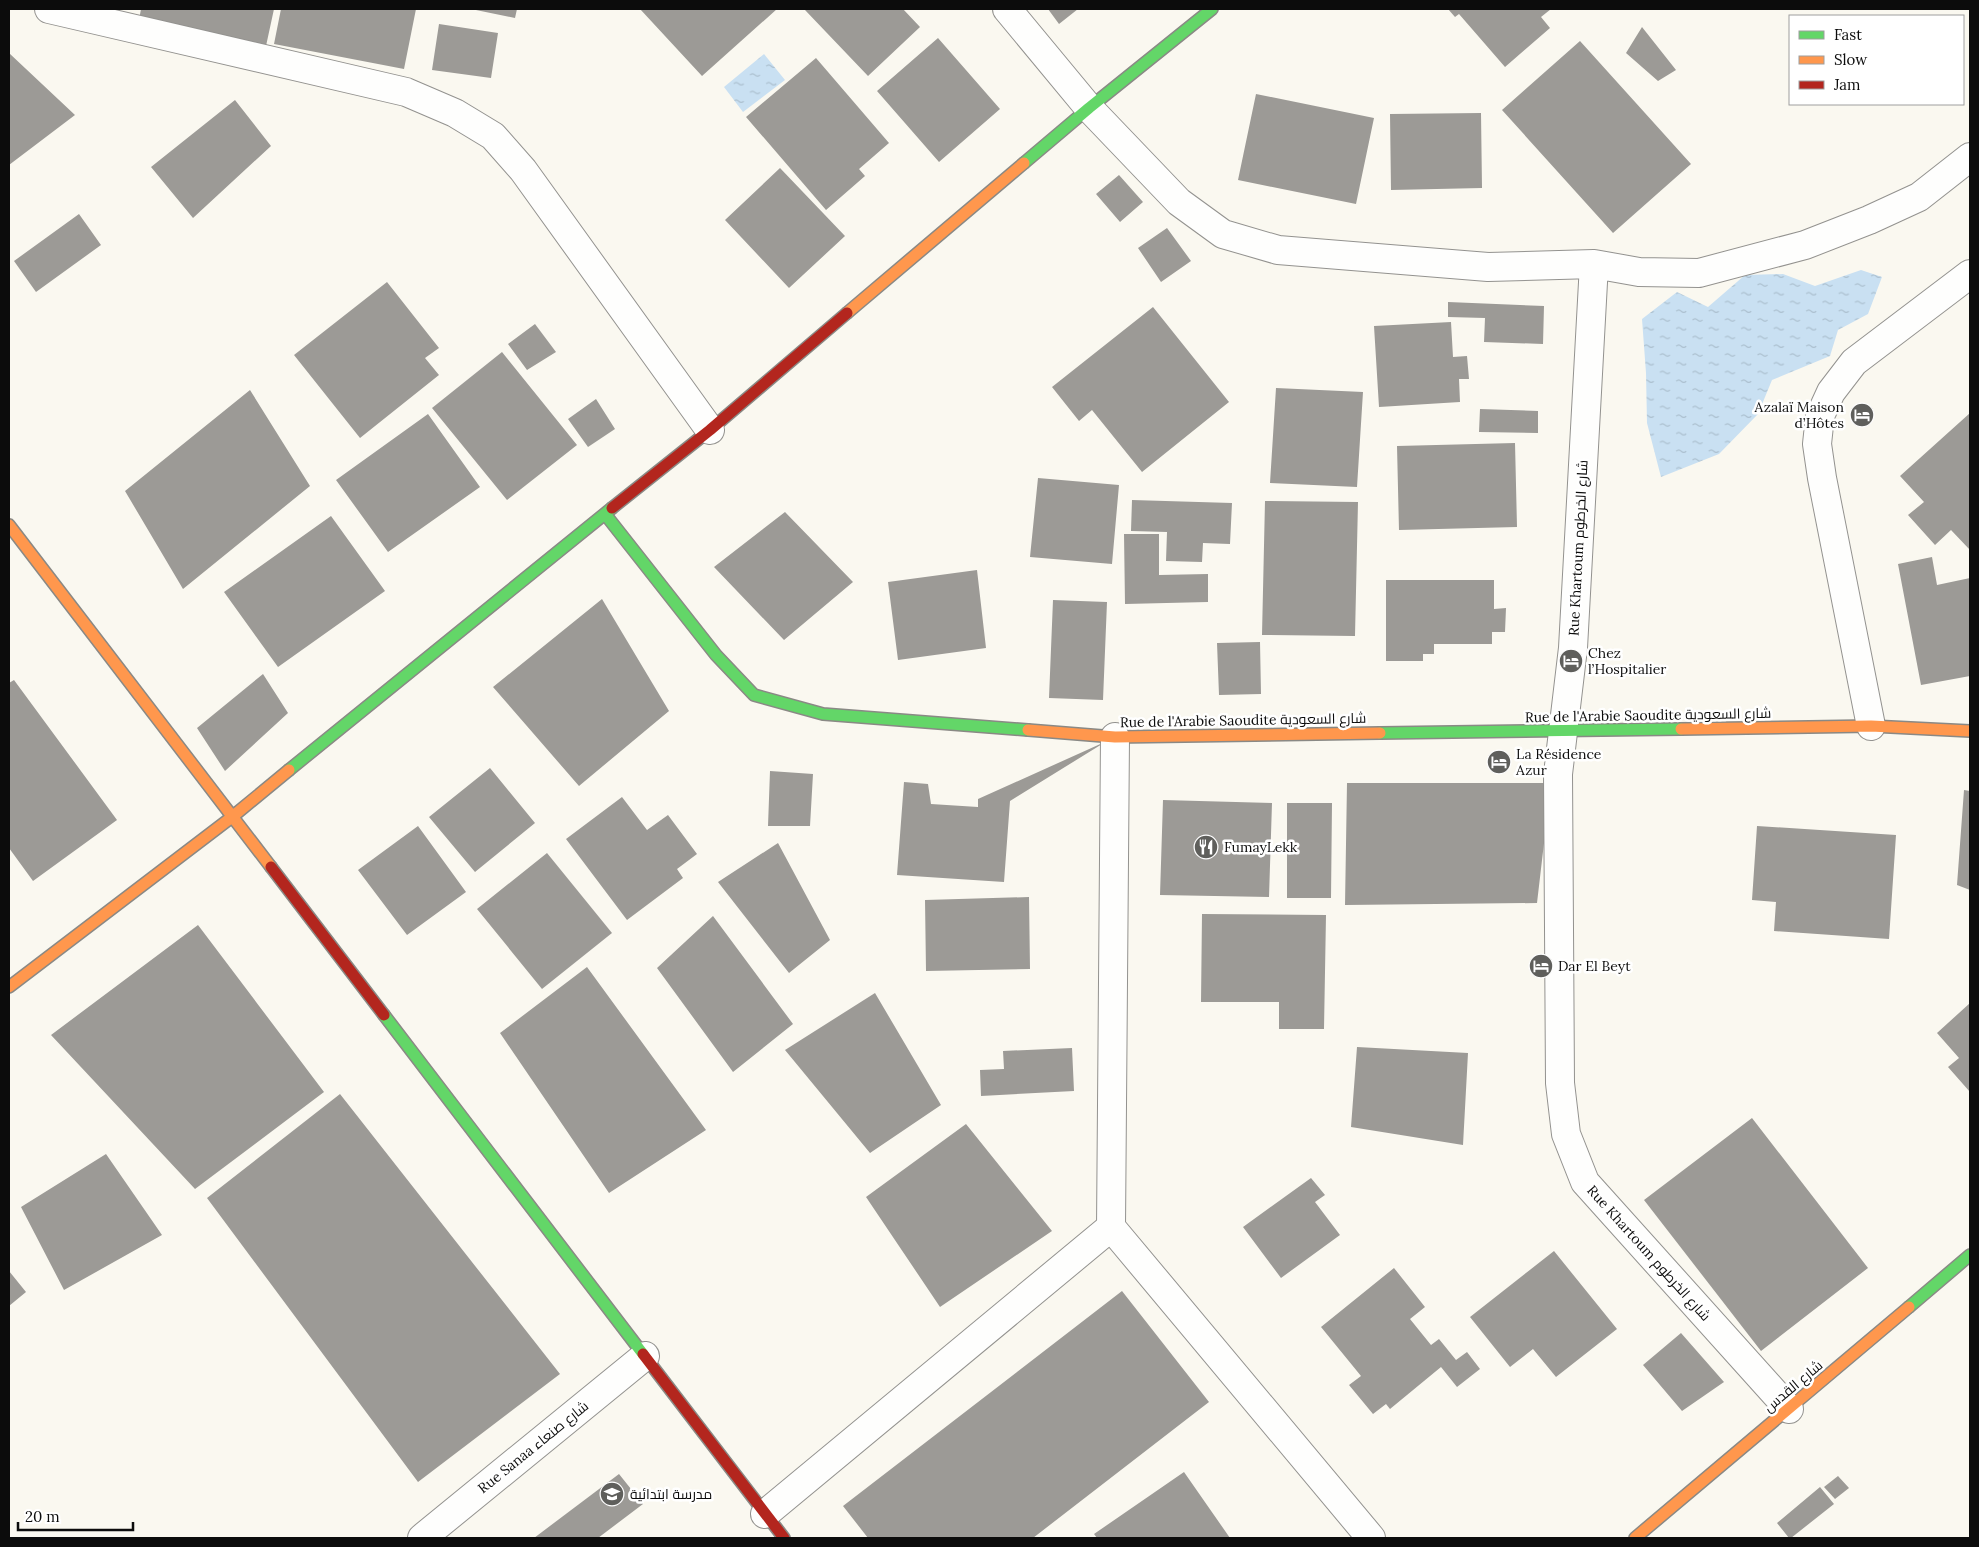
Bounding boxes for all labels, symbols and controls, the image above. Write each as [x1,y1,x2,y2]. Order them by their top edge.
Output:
legend [1789,15,1964,105]
text: Fast [1834,25,1862,44]
text: Slow [1834,50,1867,69]
text: Jam [1833,75,1861,94]
place label: Azalaï Maison d’Hôtes [1754,398,1844,432]
hotel icon: Azalaï Maison d’Hôtes [1849,402,1875,428]
street label: Rue Khartoum شارع الخرطوم [1564,460,1593,637]
place label: Chez l’Hospitalier [1588,644,1666,678]
hotel icon: Chez l’Hospitalier [1558,648,1584,674]
street label: Rue de l'Arabie Saoudite شارع السعودية [1525,704,1771,726]
street label: Rue de l'Arabie Saoudite شارع السعودية [1120,709,1366,731]
place label: La Résidence Azur [1515,745,1602,779]
hotel icon: La Résidence Azur [1486,749,1512,775]
restaurant icon: FumayLekk [1193,834,1219,860]
place label: FumayLekk [1224,838,1298,856]
hotel icon: Dar El Beyt [1528,953,1554,979]
place label: Dar El Beyt [1558,957,1631,975]
street label: Rue Khartoum شارع الخرطوم [1583,1181,1715,1325]
street label: شارع القدس [1760,1356,1826,1416]
street label: Rue Sanaa شارع صنعاء [474,1397,592,1497]
school or university icon: مدرسة ابتدائية [599,1481,625,1507]
place label: مدرسة ابتدائية [630,1485,712,1503]
scale bar [18,1500,132,1532]
text: 20 m [25,1507,60,1526]

